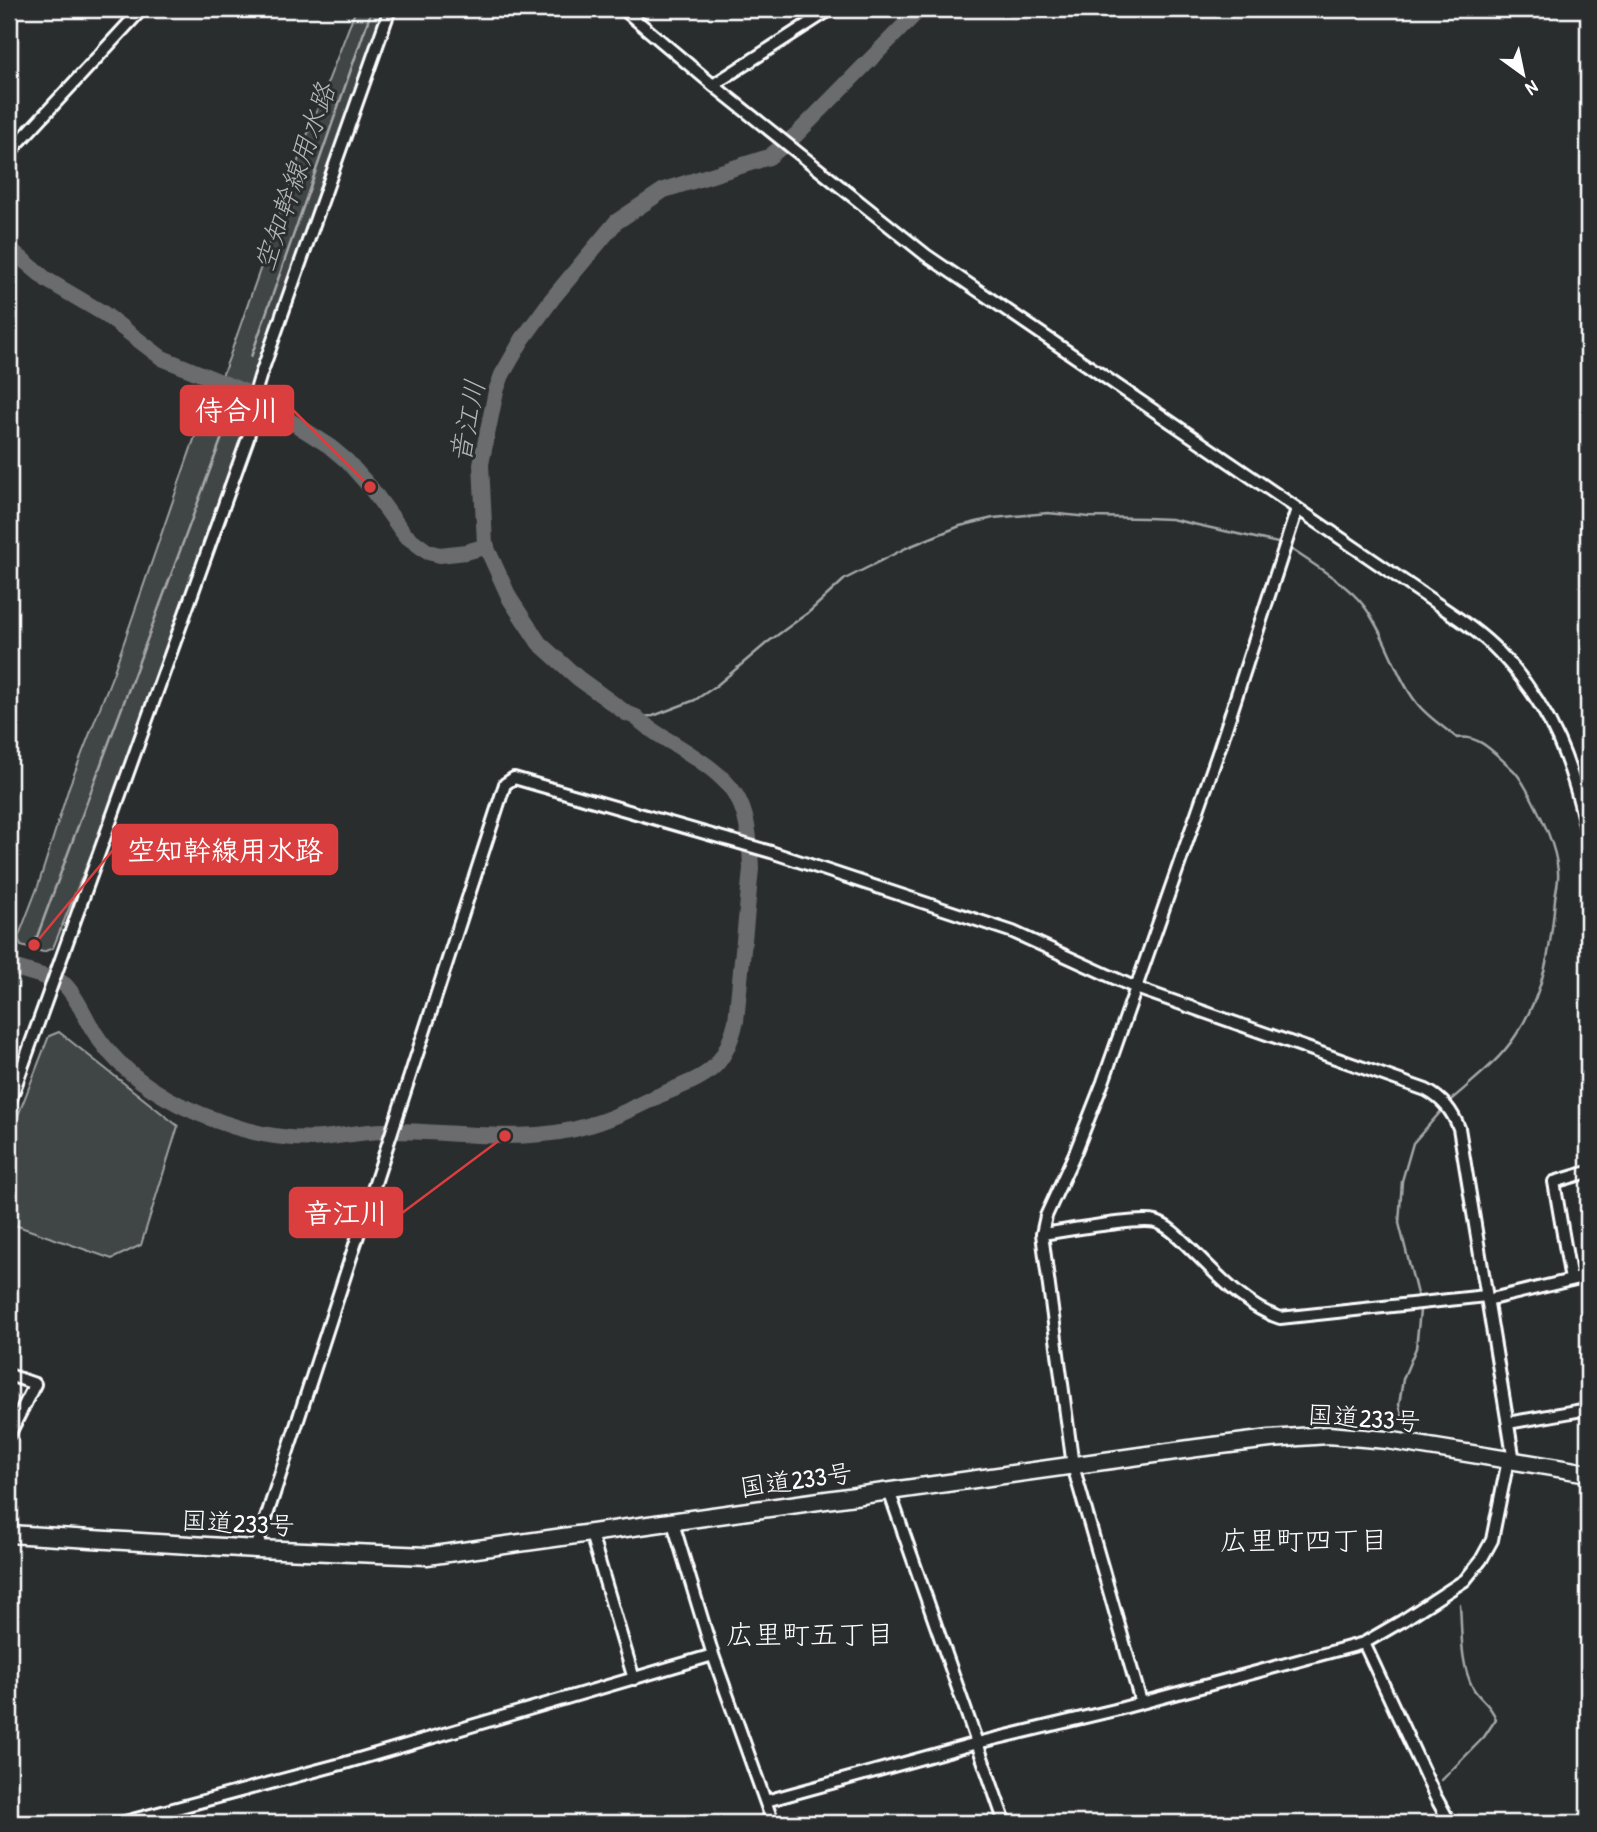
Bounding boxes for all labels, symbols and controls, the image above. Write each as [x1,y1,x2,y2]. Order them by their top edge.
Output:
north arrow [1488,38,1558,108]
text: N [1521,75,1544,102]
water label: 空知幹線用水路 [244,76,345,276]
water label: 音江川 [440,376,494,466]
callout: 侍合川 [181,386,293,435]
text: 侍合川 [195,391,279,429]
callout: 空知幹線用水路 [113,825,337,874]
text: 空知幹線用水路 [127,831,323,869]
callout: 音江川 [290,1188,402,1237]
text: 音江川 [304,1194,388,1232]
street label: 国道233号 [1306,1396,1422,1439]
street label: 国道233号 [737,1454,855,1505]
street label: 国道233号 [180,1502,296,1543]
district label: 広里町四丁目 [1220,1521,1388,1559]
district label: 広里町五丁目 [726,1615,894,1653]

